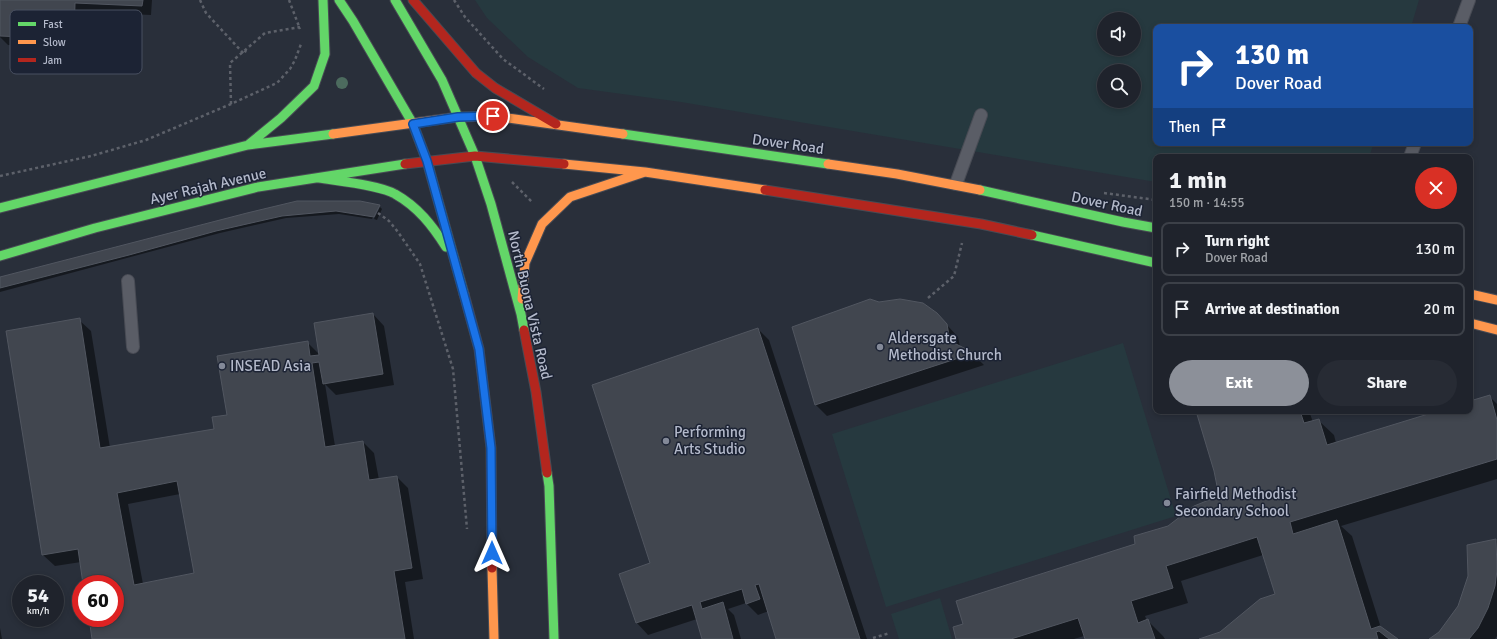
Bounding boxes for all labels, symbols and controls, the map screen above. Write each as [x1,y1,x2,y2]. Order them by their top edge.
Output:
legend [10,10,142,74]
map controls [1097,12,1141,108]
button: sound [1097,12,1141,56]
text: Fast [43,18,63,31]
text: Slow [43,36,66,49]
text: 130 m [1235,38,1309,72]
icon: right [1169,40,1221,92]
text: Jam [43,54,62,67]
button: search [1097,64,1141,108]
text: Dover Road [1235,72,1322,94]
pin [476,99,510,133]
icon: arrive [482,105,504,127]
icon: arrive [1208,116,1230,138]
text: Then [1169,118,1200,136]
street label: Dover Road [751,130,825,158]
street label: Ayer Rajah Avenue [148,164,268,208]
text: 1 min [1169,165,1227,195]
button: close [1415,167,1457,209]
street label: Dover Road [1070,188,1144,220]
text: 150 m · 14:55 [1169,195,1245,211]
street label: North Buona Vista Road [504,229,556,381]
text: Turn right [1205,232,1270,250]
icon: right [1171,238,1193,260]
text: 130 m [1415,240,1455,258]
text: Dover Road [1205,250,1268,266]
icon: arrive [1171,298,1193,320]
text: Arrive at destination [1205,300,1340,318]
text: 20 m [1424,300,1455,318]
place label: Aldersgate Methodist Church [888,329,1002,364]
marker: Aldersgate Methodist Church [875,342,885,352]
place label: INSEAD Asia [230,357,311,375]
button: Exit [1169,360,1309,406]
button: Share [1317,360,1457,406]
marker: INSEAD Asia [217,361,227,371]
place label: Performing Arts Studio [674,423,746,458]
marker: Performing Arts Studio [661,436,671,446]
place label: Fairfield Methodist Secondary School [1175,485,1296,520]
marker: Fairfield Methodist Secondary School [1162,498,1172,508]
position arrow [471,532,513,574]
speed limit sign: 60 [72,575,124,627]
text: 54 [27,583,49,608]
text: km/h [27,605,49,617]

